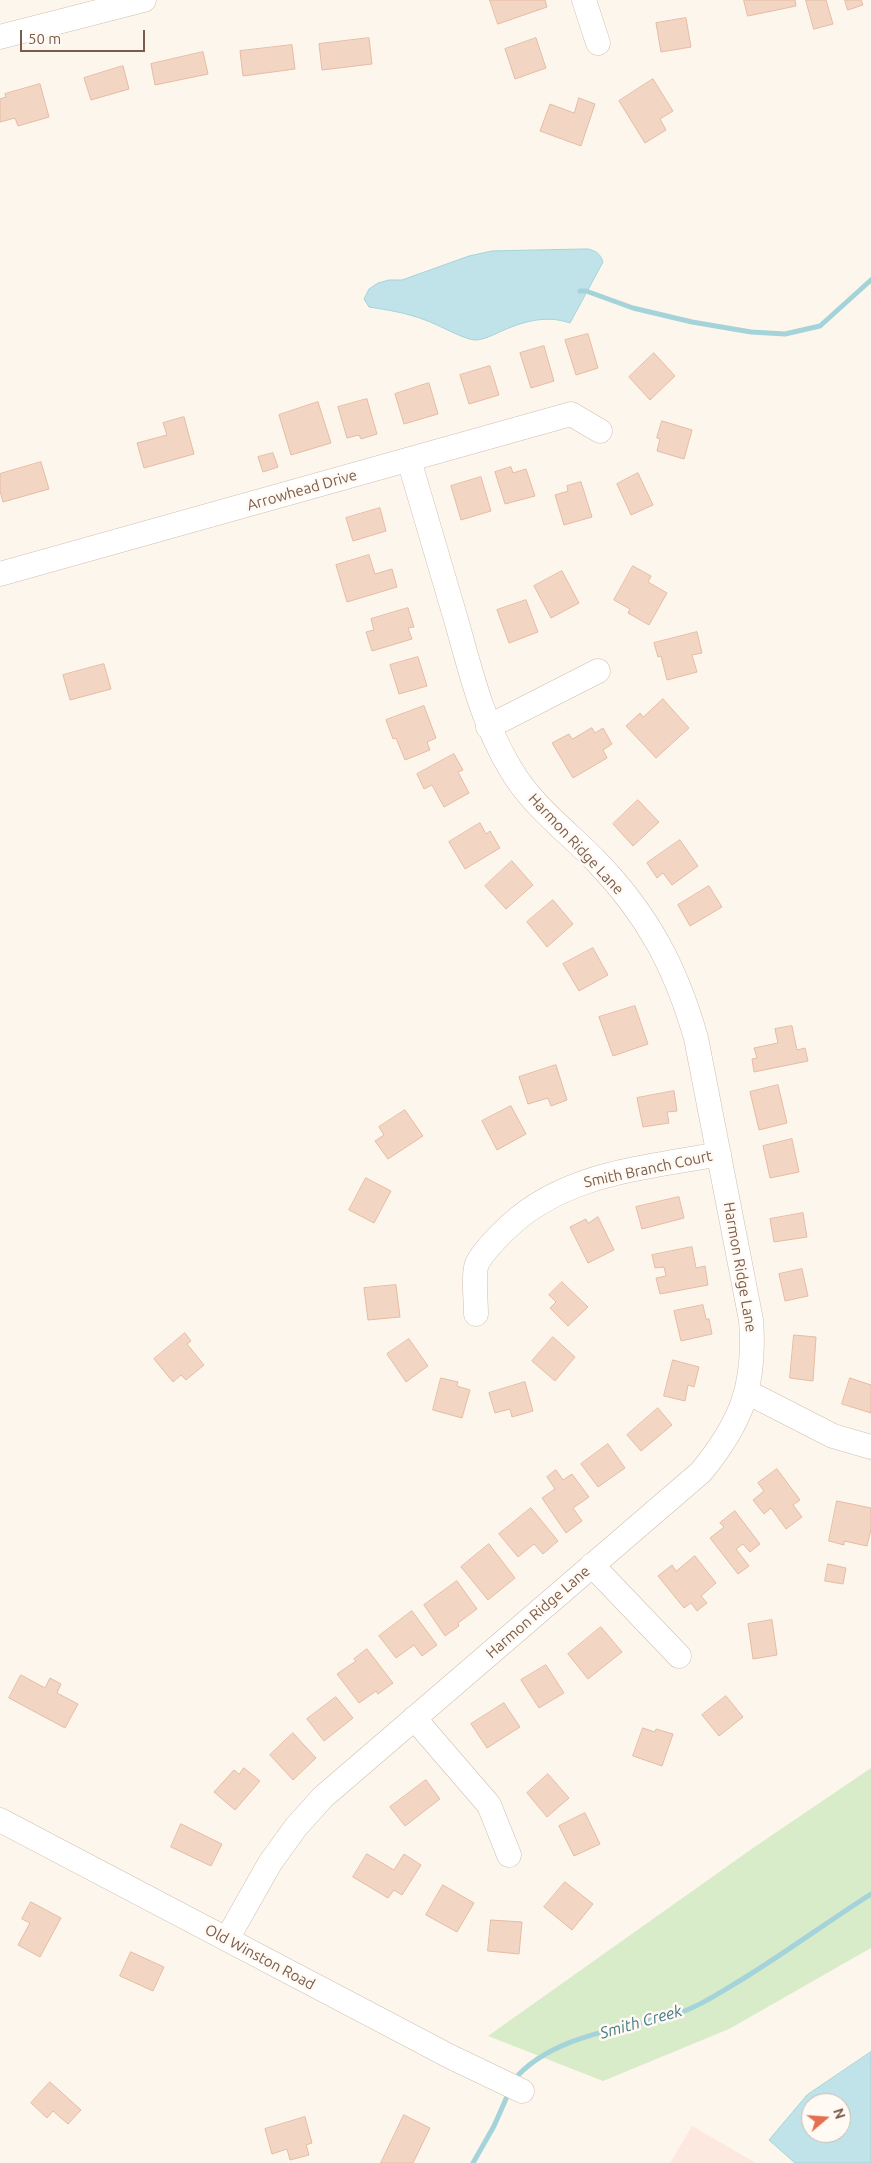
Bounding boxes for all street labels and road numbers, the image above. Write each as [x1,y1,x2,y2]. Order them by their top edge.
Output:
street label: Arrowhead Drive [245,466,359,514]
street label: Harmon Ridge Lane [524,790,628,898]
street label: Smith Branch Court [582,1147,714,1191]
street label: Harmon Ridge Lane [720,1200,760,1334]
street label: Harmon Ridge Lane [482,1562,594,1662]
street label: Old Winston Road [202,1920,318,1994]

